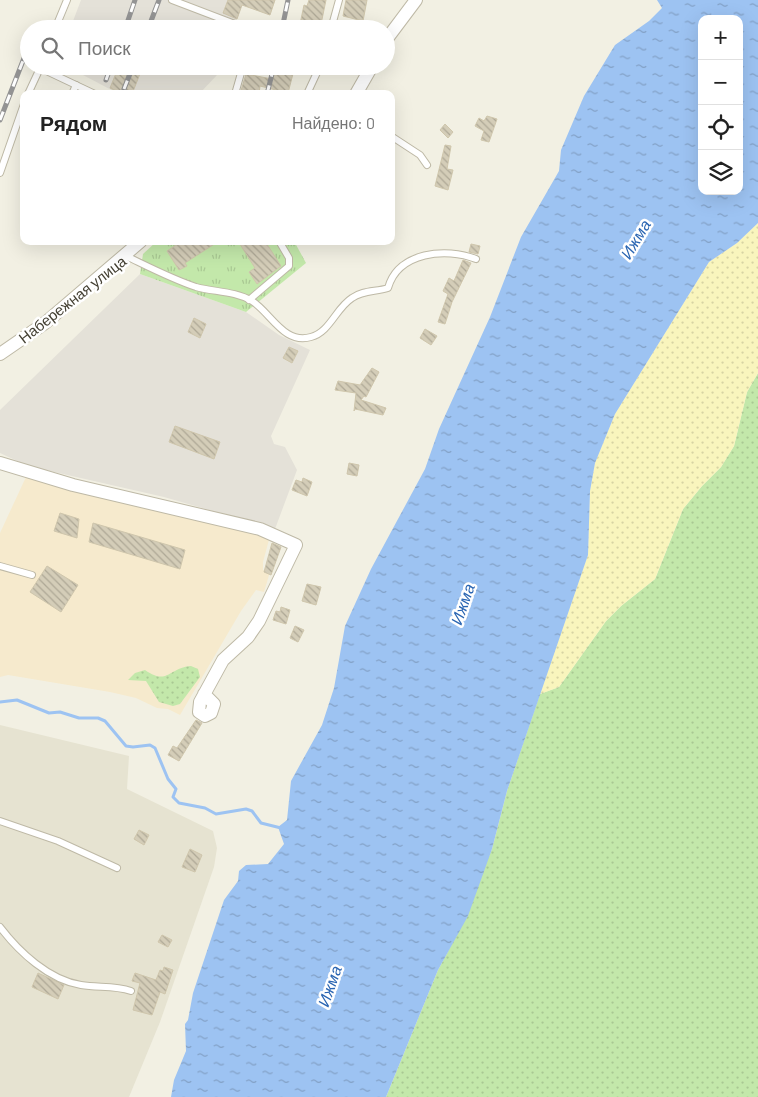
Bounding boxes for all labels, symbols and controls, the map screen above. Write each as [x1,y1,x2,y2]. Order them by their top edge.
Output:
map controls [698,15,743,195]
button: + [698,15,743,60]
search box [20,20,395,75]
icon: search [38,34,66,62]
text: Поиск [78,36,131,59]
button: − [698,60,743,105]
button: locate [698,105,743,150]
text: Рядом [40,110,107,135]
text: Найдено: 0 [292,113,375,132]
button: layers [698,150,743,195]
water label: Ижма [616,216,654,262]
street label: Набережная улица [15,251,130,347]
water label: Ижма [446,581,478,627]
water label: Ижма [313,963,345,1009]

